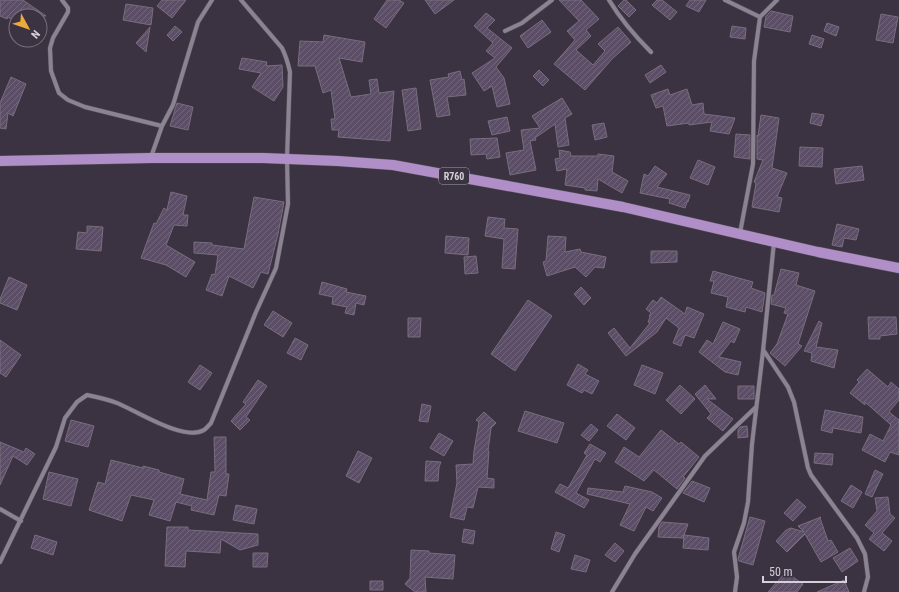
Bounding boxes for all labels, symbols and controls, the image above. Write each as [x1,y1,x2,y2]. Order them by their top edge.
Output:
north arrow [8,8,48,48]
text: N [28,27,42,41]
road number: R760 [439,168,469,184]
scale bar [763,558,846,584]
text: 50 m [769,565,793,579]

